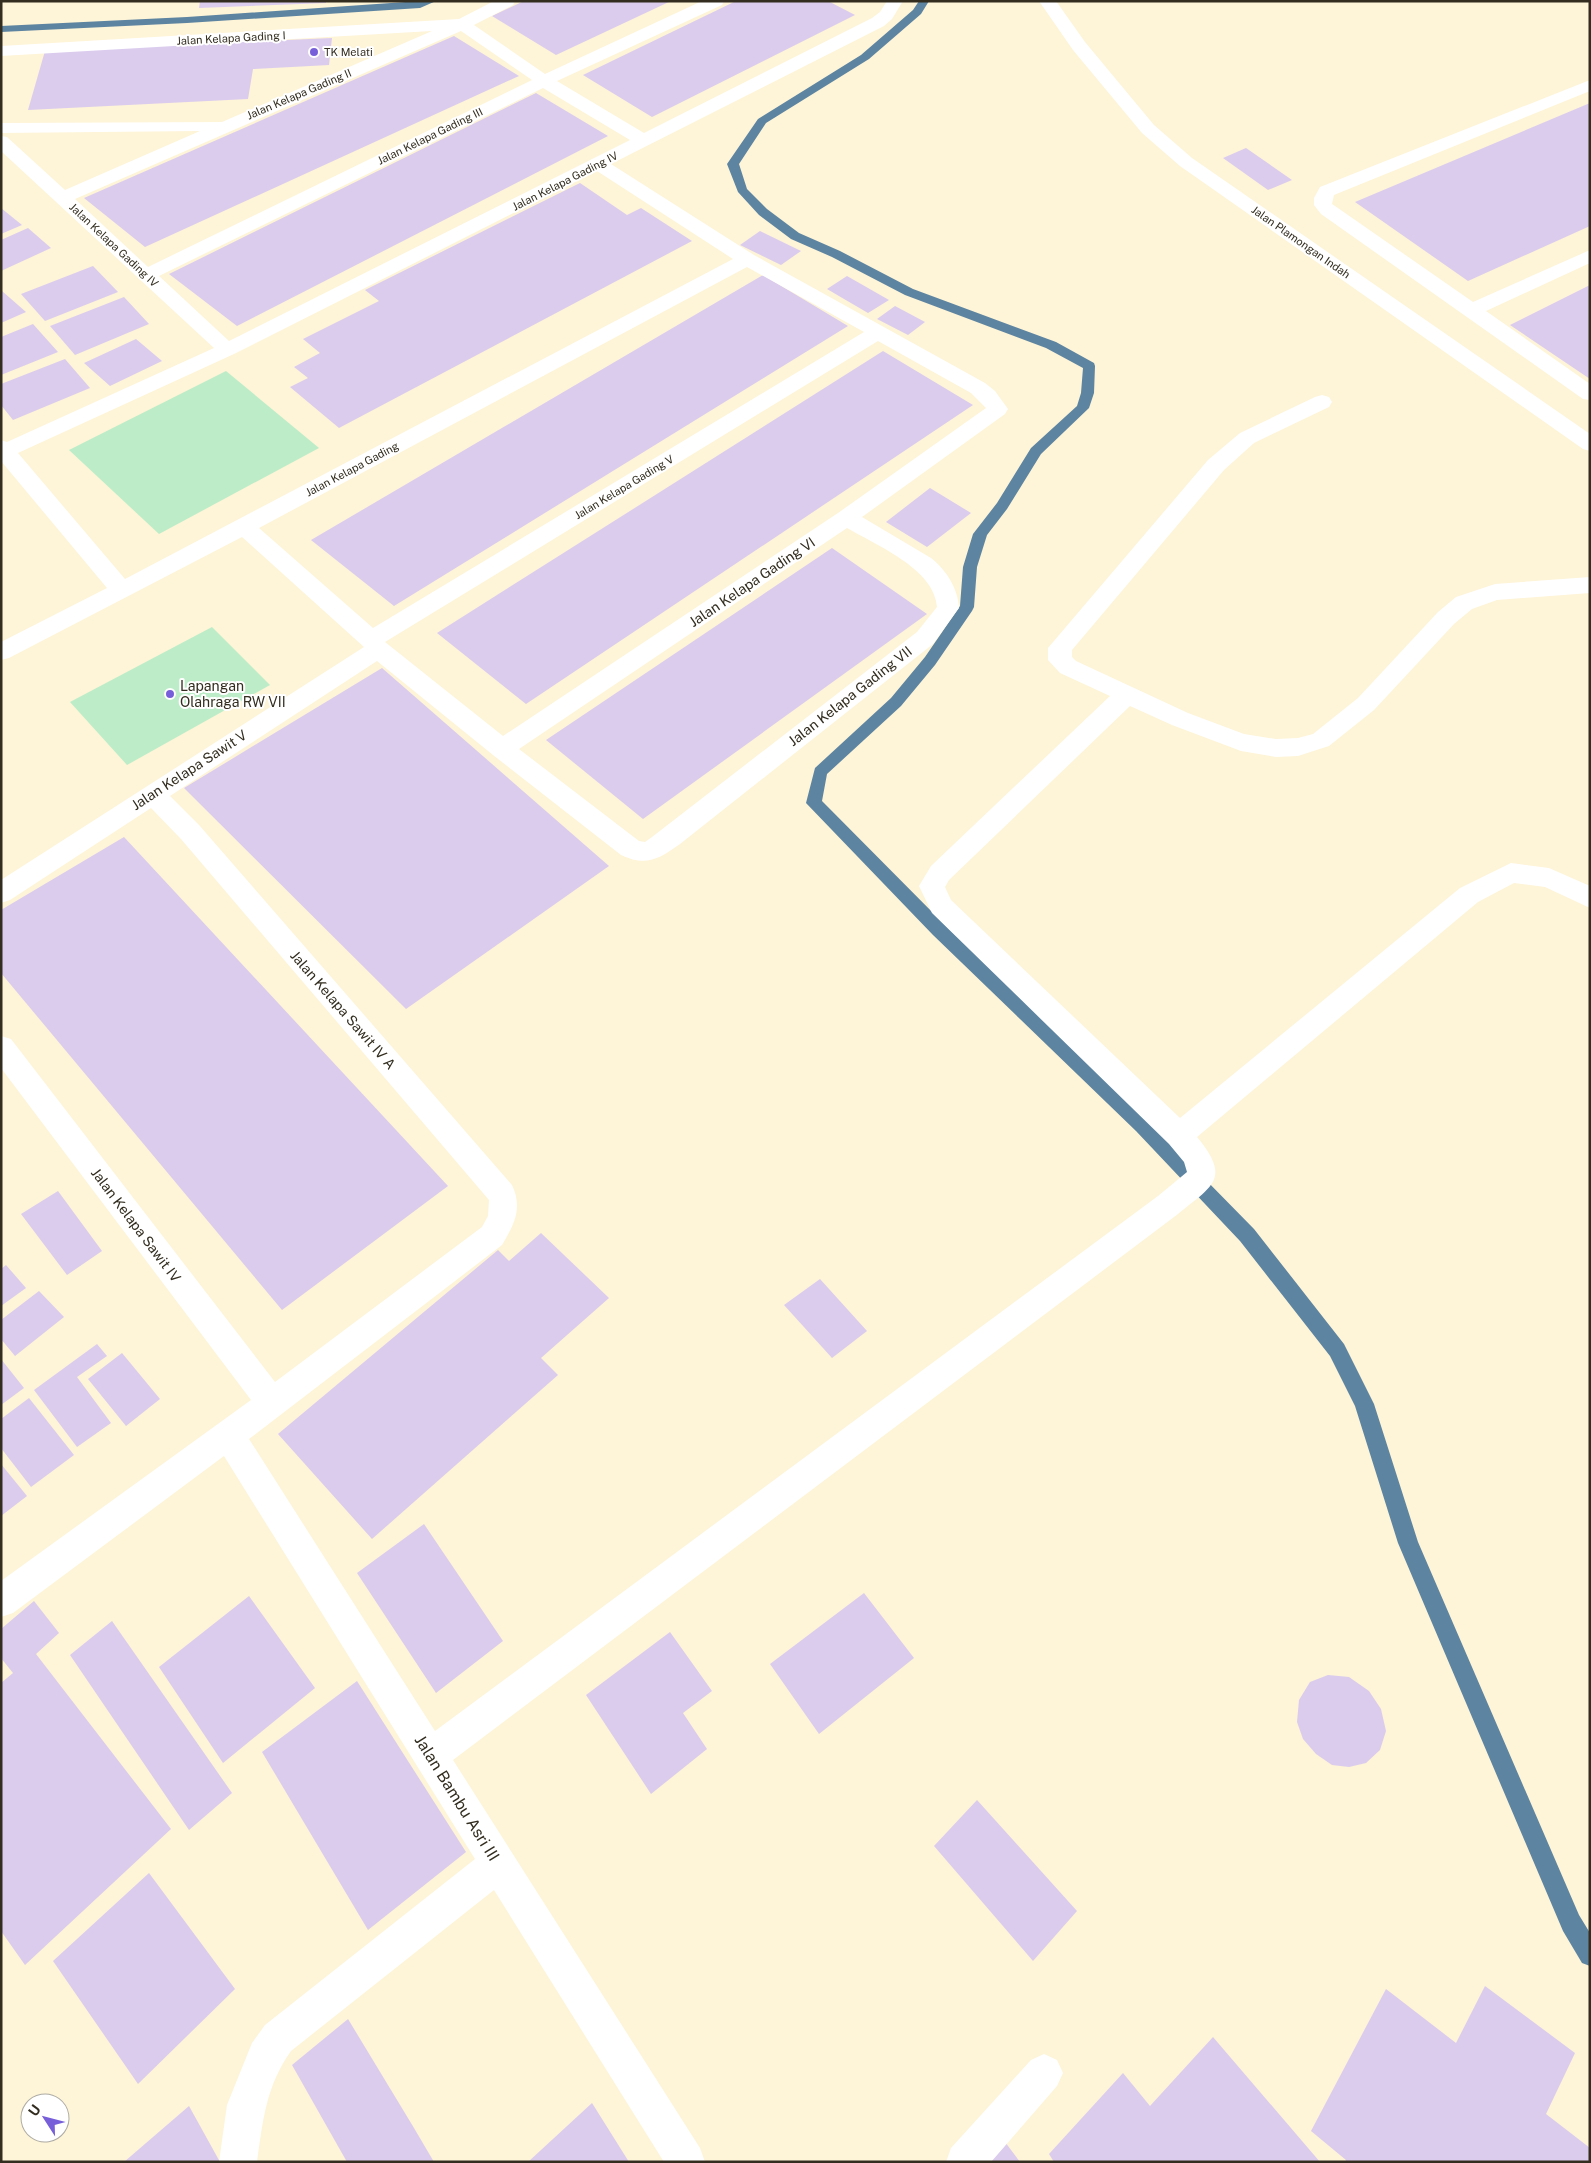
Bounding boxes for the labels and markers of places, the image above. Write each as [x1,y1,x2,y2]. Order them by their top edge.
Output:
marker: TK Melati [308,46,320,58]
place label: TK Melati [324,46,373,58]
place label: Lapangan Olahraga RW VII [180,678,286,710]
marker: Lapangan Olahraga RW VII [164,688,176,700]

